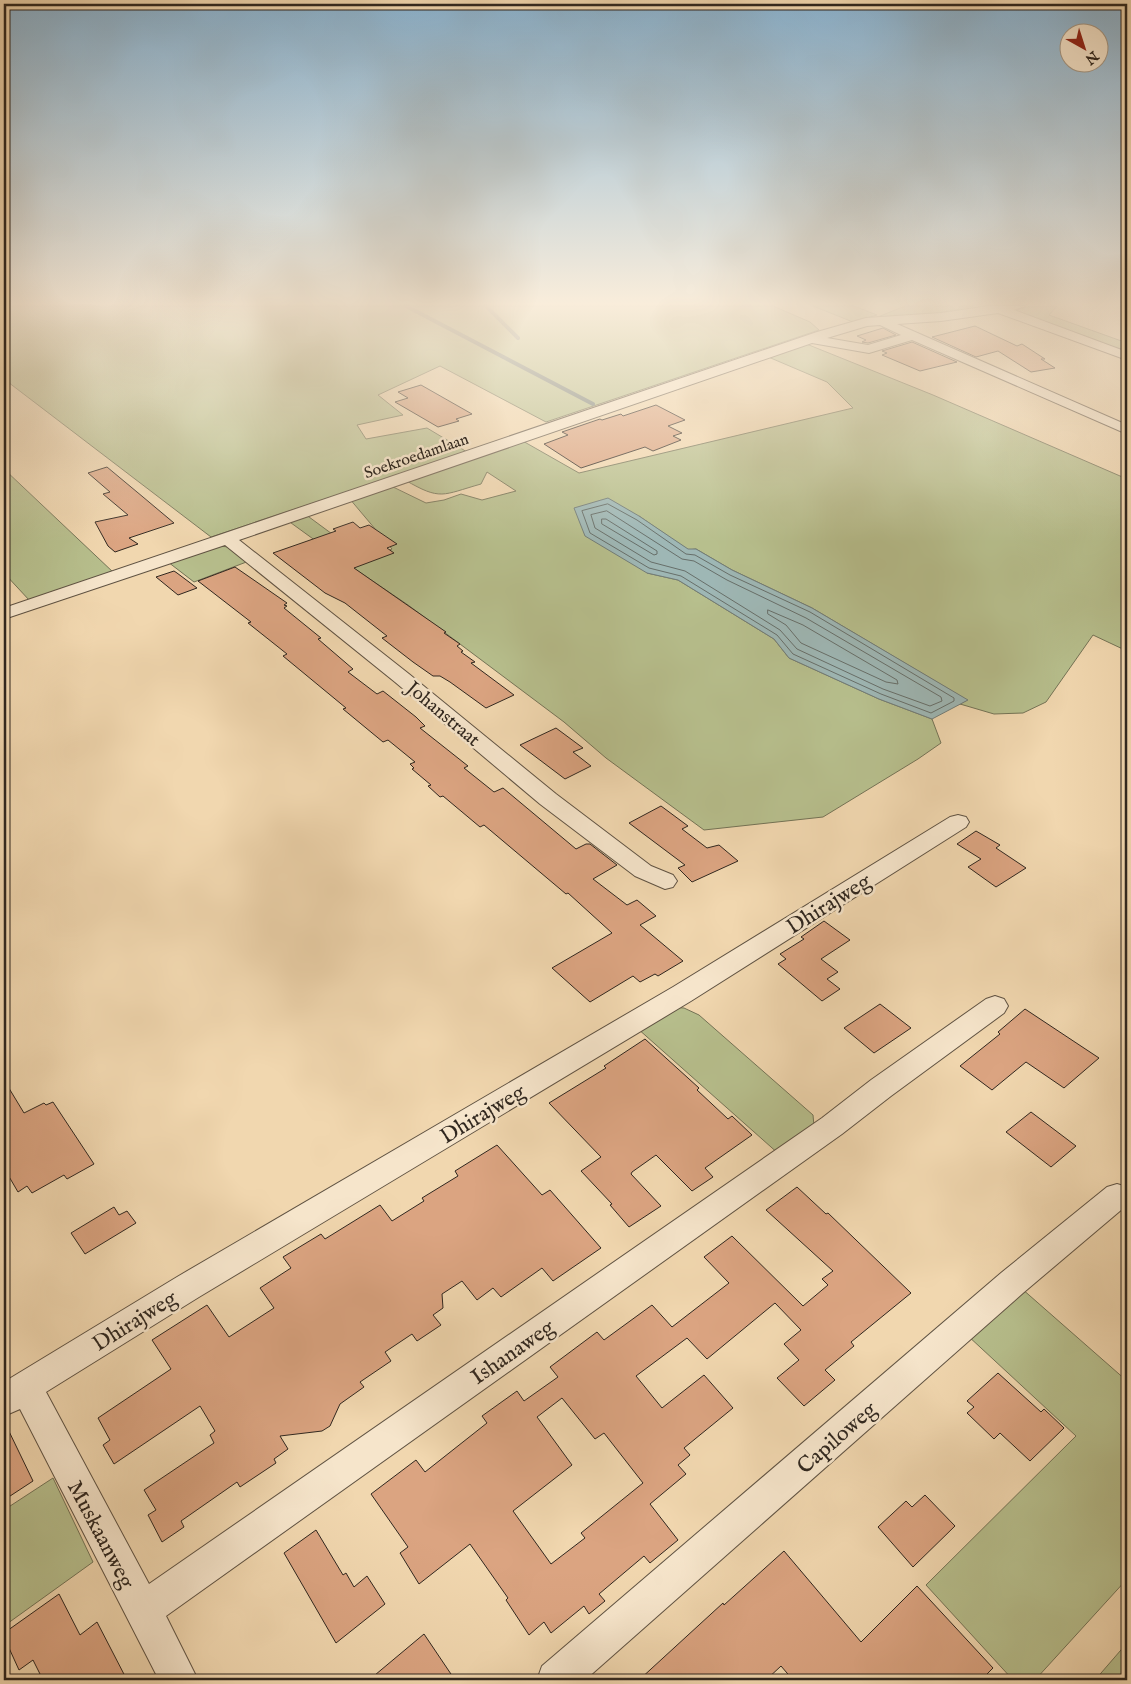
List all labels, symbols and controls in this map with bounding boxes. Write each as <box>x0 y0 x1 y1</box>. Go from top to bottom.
north arrow <box>1058 22 1108 72</box>
text: N <box>1081 46 1103 68</box>
street label: Soekroedamlaan <box>362 430 472 484</box>
street label: Johanstraat <box>399 675 485 753</box>
street label: Dhirajweg <box>782 867 877 942</box>
street label: Dhirajweg <box>435 1078 532 1151</box>
street label: Dhirajweg <box>88 1284 183 1359</box>
street label: Ishanaweg <box>466 1313 561 1392</box>
street label: Capiloweg <box>792 1395 884 1481</box>
street label: Muskaanweg <box>60 1476 141 1595</box>

